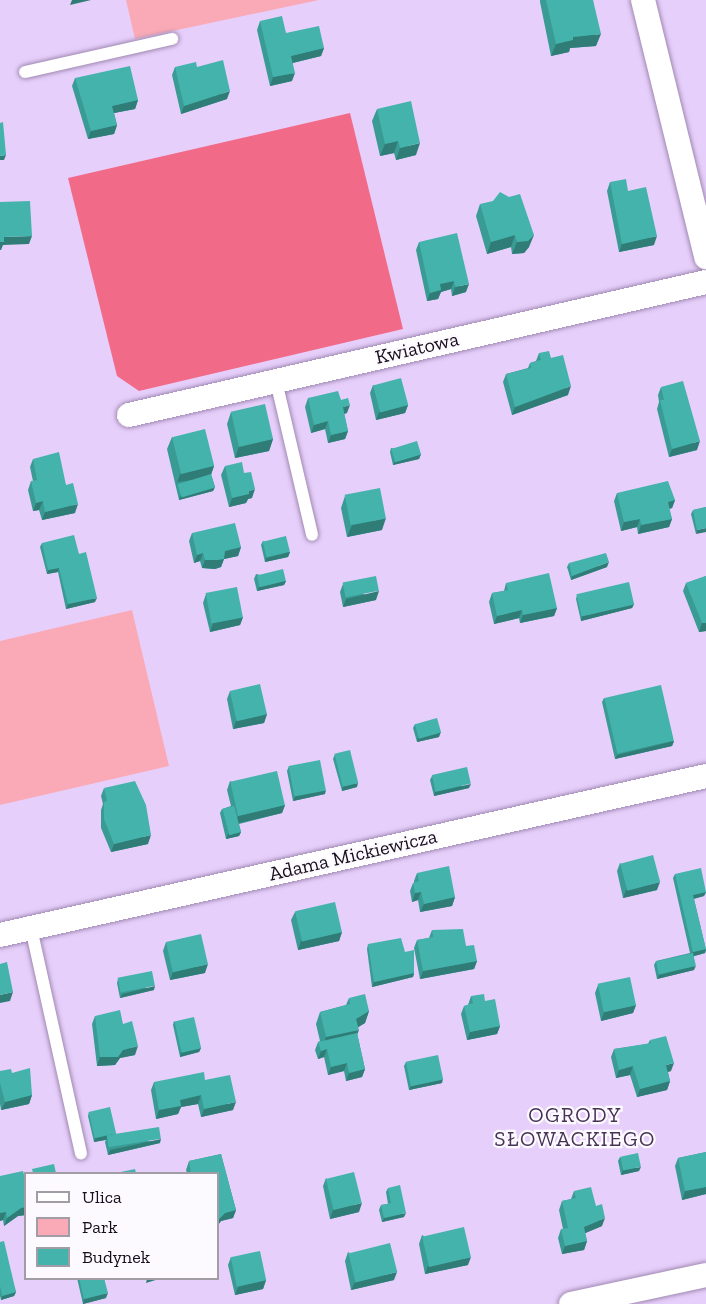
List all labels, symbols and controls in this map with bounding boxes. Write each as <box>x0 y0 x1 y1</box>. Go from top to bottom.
street label: Kwiatowa <box>373 327 461 369</box>
street label: Adama Mickiewicza <box>267 824 439 886</box>
district label: OGRODY SŁOWACKIEGO <box>494 1102 656 1152</box>
legend <box>24 1172 219 1280</box>
text: Ulica <box>82 1186 122 1208</box>
text: Park <box>82 1216 118 1238</box>
text: Budynek <box>82 1246 150 1268</box>

